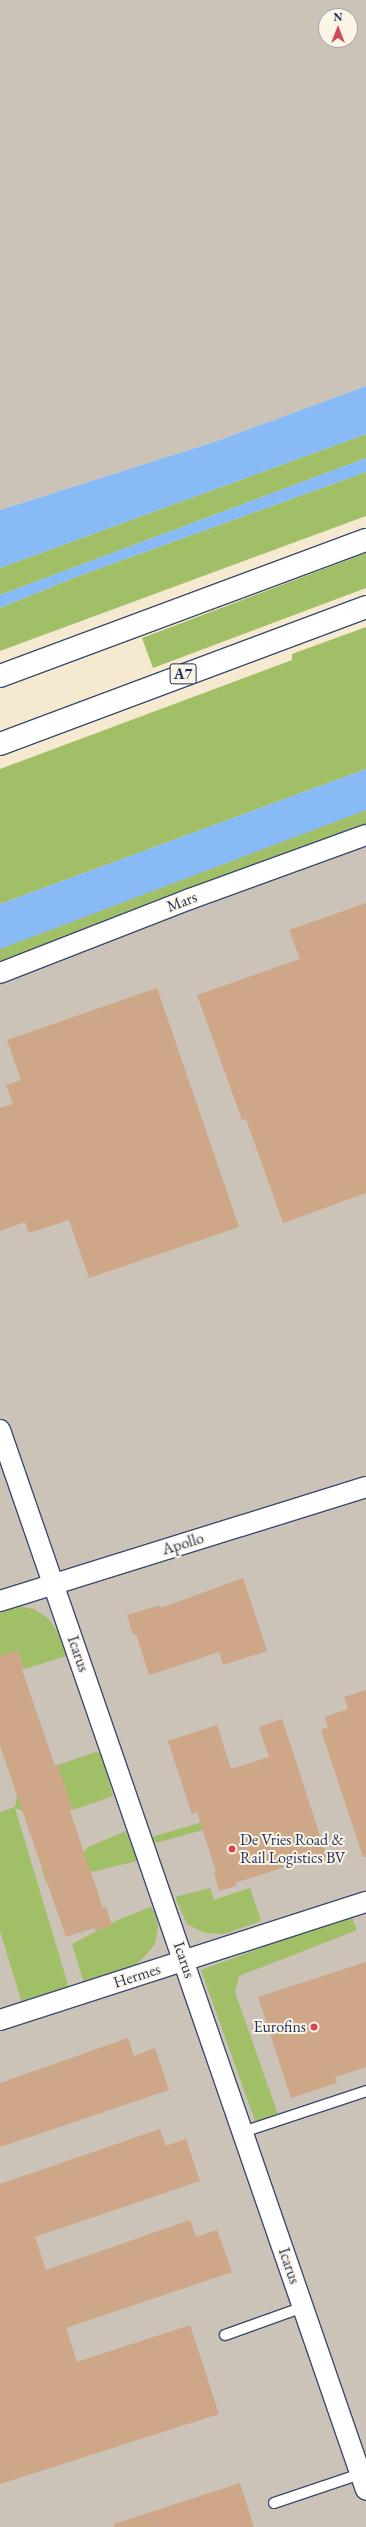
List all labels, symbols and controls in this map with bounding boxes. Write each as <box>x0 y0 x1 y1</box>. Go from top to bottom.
north arrow <box>318 8 358 48</box>
text: N <box>334 10 342 24</box>
road number: A7 <box>169 661 197 687</box>
street label: Mars <box>164 887 200 917</box>
street label: Apollo <box>160 1529 206 1559</box>
street label: Icarus <box>63 1633 93 1675</box>
place label: De Vries Road & Rail Logistics BV <box>240 1830 346 1868</box>
marker: De Vries Road & Rail Logistics BV <box>227 1844 237 1854</box>
street label: Icarus <box>169 1939 199 1981</box>
street label: Hermes <box>111 1959 163 1993</box>
place label: Eurofins <box>253 2017 306 2037</box>
marker: Eurofins <box>309 2022 319 2032</box>
street label: Icarus <box>274 2245 304 2287</box>

